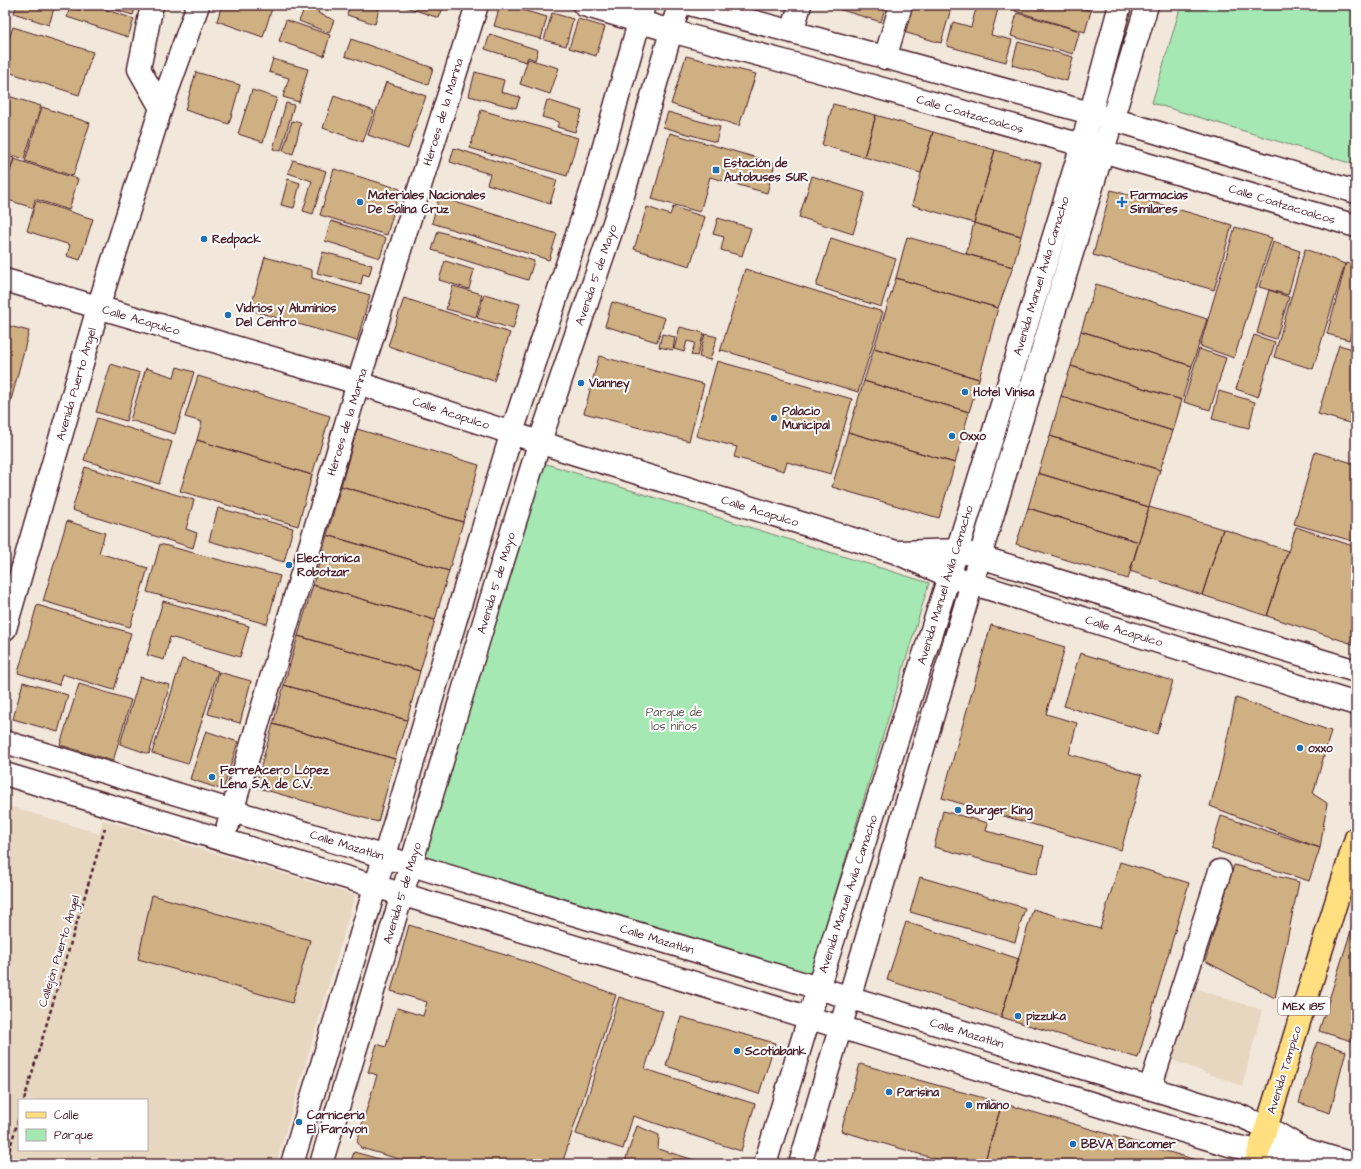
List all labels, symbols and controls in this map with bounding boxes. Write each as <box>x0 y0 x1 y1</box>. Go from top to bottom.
street label: Héroes de la Marina <box>419 56 468 168</box>
street label: Calle Coatzacoalcos <box>914 91 1025 138</box>
place label: Estación de Autobuses SUR <box>724 155 809 186</box>
marker: Estación de Autobuses SUR <box>711 165 721 175</box>
street label: Calle Coatzacoalcos <box>1226 180 1337 229</box>
place label: Materiales Nacionales De Salina Cruz <box>368 187 485 218</box>
place label: Farmacias Similares <box>1129 187 1188 218</box>
street label: Avenida Manuel Ávila Camacho <box>1009 194 1074 358</box>
marker: Materiales Nacionales De Salina Cruz <box>355 197 365 207</box>
marker: Farmacias Similares <box>1117 197 1127 207</box>
street label: Avenida 5 de Mayo <box>571 222 623 328</box>
place label: Redpack <box>212 231 262 249</box>
marker: Redpack <box>199 234 209 244</box>
place label: Vidrios y Aluminios Del Centro <box>235 300 336 331</box>
street label: Calle Acapulco <box>100 301 182 340</box>
marker: Vidrios y Aluminios Del Centro <box>223 310 233 320</box>
street label: Avenida Puerto Ángel <box>52 326 102 443</box>
street label: Héroes de la Marina <box>323 366 372 478</box>
place label: Vianney <box>588 375 630 393</box>
marker: Vianney <box>576 378 586 388</box>
place label: Hotel Vinisa <box>973 384 1035 401</box>
marker: Hotel Vinisa <box>960 387 970 397</box>
street label: Calle Acapulco <box>410 393 492 434</box>
place label: Palacio Municipal <box>782 403 830 435</box>
marker: Palacio Municipal <box>769 413 779 423</box>
place label: Oxxo <box>960 428 986 445</box>
marker: Oxxo <box>947 431 957 441</box>
street label: Calle Acapulco <box>719 492 801 531</box>
street label: Avenida Manuel Ávila Camacho <box>913 503 978 667</box>
street label: Avenida 5 de Mayo <box>473 530 521 636</box>
place label: Electronica Robotzar <box>297 550 361 581</box>
marker: Electronica Robotzar <box>284 560 294 570</box>
street label: Calle Acapulco <box>1083 612 1165 651</box>
park label: Parque de los niños <box>646 704 703 735</box>
place label: oxxo <box>1308 740 1333 757</box>
marker: oxxo <box>1295 743 1305 753</box>
place label: FerreAcero López Lena S.A. de C.V. <box>220 762 330 793</box>
marker: FerreAcero López Lena S.A. de C.V. <box>207 772 217 782</box>
place label: Burger King <box>966 802 1033 821</box>
marker: Burger King <box>953 805 963 815</box>
street label: Avenida Manuel Ávila Camacho <box>815 813 882 975</box>
street label: Calle Mazatlán <box>308 826 386 865</box>
street label: Avenida 5 de Mayo <box>379 840 427 946</box>
street label: Callejón Puerto Ángel <box>34 893 86 1009</box>
street label: Calle Mazatlán <box>618 920 696 959</box>
road number: MEX 185 <box>1278 997 1330 1015</box>
place label: pizzuka <box>1026 1008 1067 1026</box>
marker: pizzuka <box>1013 1011 1023 1021</box>
street label: Calle Mazatlán <box>928 1014 1006 1053</box>
street label: Avenida Tampico <box>1263 1024 1306 1116</box>
place label: Scotiabank <box>744 1043 807 1060</box>
marker: Scotiabank <box>732 1046 742 1056</box>
place label: Parisina <box>897 1084 940 1101</box>
marker: Parisina <box>884 1087 894 1097</box>
place label: milano <box>977 1097 1009 1114</box>
legend <box>18 1099 148 1151</box>
marker: milano <box>964 1100 974 1110</box>
text: Calle <box>54 1107 79 1124</box>
place label: Carniceria El Farayon <box>307 1107 367 1139</box>
marker: Carniceria El Farayon <box>294 1117 304 1127</box>
text: Parque <box>54 1127 94 1144</box>
place label: BBVA Bancomer <box>1081 1136 1176 1153</box>
marker: BBVA Bancomer <box>1068 1139 1078 1149</box>

